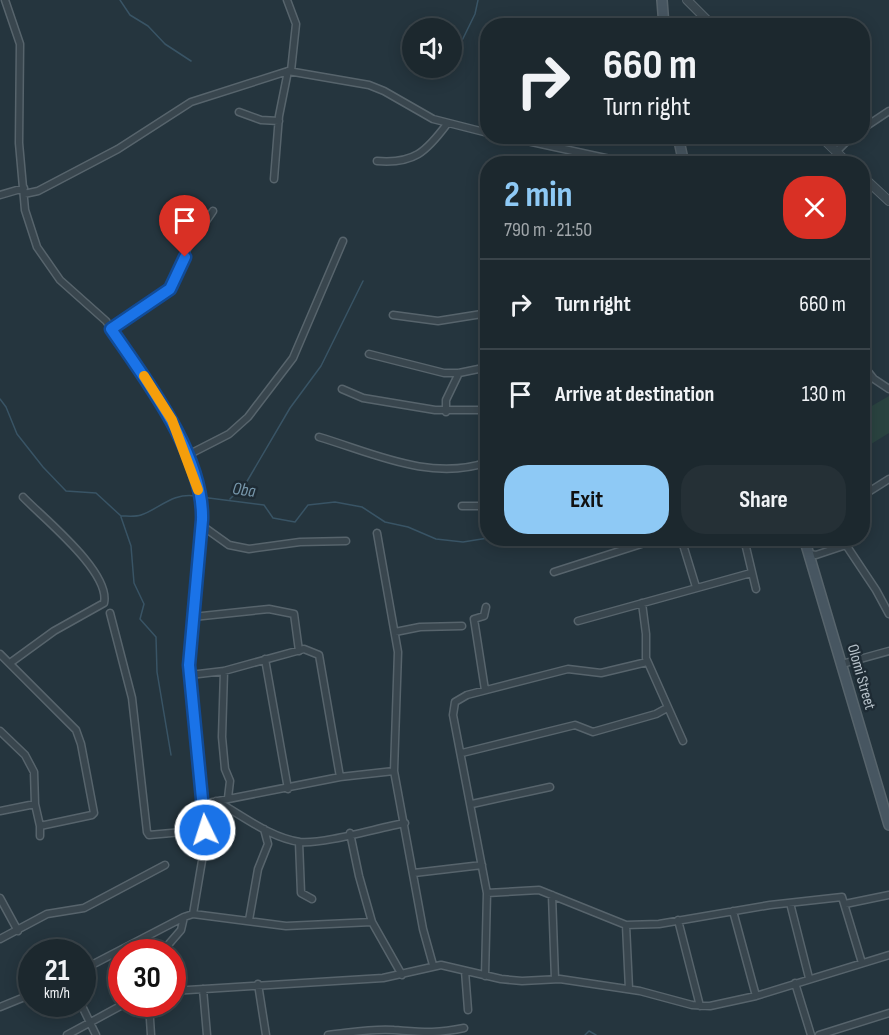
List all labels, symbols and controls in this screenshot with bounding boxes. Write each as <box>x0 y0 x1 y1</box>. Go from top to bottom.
map controls <box>402 18 462 78</box>
button: sound <box>402 18 462 78</box>
text: 660 m <box>603 40 697 91</box>
icon: right <box>504 42 582 120</box>
text: Turn right <box>603 91 690 123</box>
text: 2 min <box>504 174 573 217</box>
button: close <box>783 176 846 239</box>
pin <box>159 195 210 257</box>
icon: arrive <box>168 204 201 237</box>
text: 790 m · 21:50 <box>504 218 592 242</box>
icon: right <box>504 288 537 321</box>
text: Turn right <box>555 291 631 318</box>
text: 660 m <box>799 291 846 318</box>
icon: arrive <box>504 378 537 411</box>
text: Arrive at destination <box>555 381 714 408</box>
text: 130 m <box>802 381 846 408</box>
button: Exit <box>504 465 669 534</box>
button: Share <box>681 465 846 534</box>
water label: Oba <box>231 478 258 502</box>
street label: Olomi Street <box>843 642 879 712</box>
position arrow <box>173 798 237 862</box>
speed limit sign: 30 <box>108 939 186 1017</box>
text: 21 <box>45 953 69 989</box>
text: km/h <box>44 984 70 1003</box>

